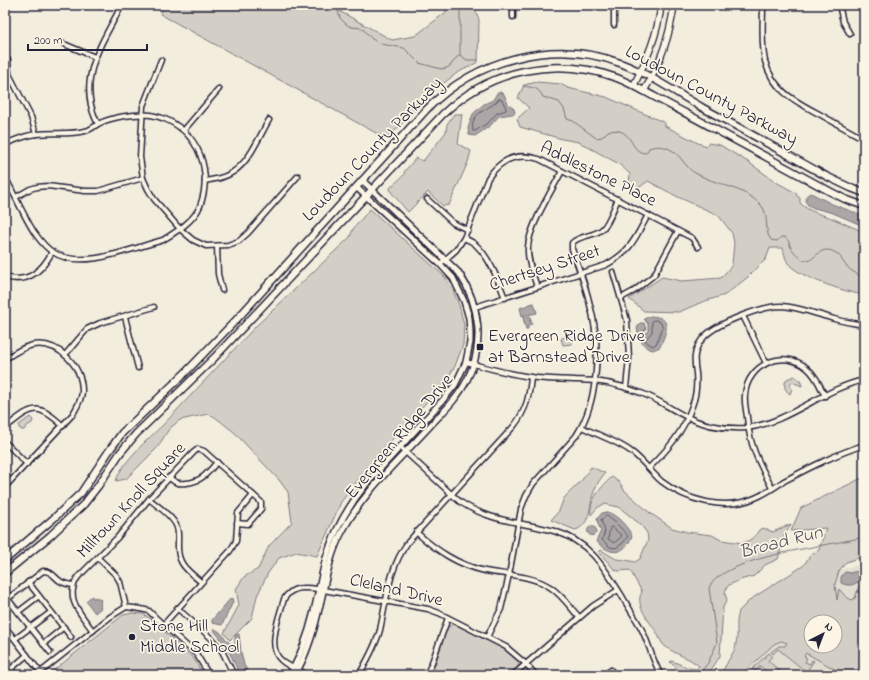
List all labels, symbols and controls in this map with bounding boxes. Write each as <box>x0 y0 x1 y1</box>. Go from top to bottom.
scale bar <box>28 26 147 52</box>
text: 200 m <box>34 32 63 50</box>
street label: Loudoun County Parkway <box>620 39 802 153</box>
street label: Loudoun County Parkway <box>297 72 449 228</box>
street label: Addlestone Place <box>535 136 661 215</box>
street label: Chertsey Street <box>486 239 604 299</box>
place label: Evergreen Ridge Drive at Barnstead Drive <box>488 324 646 371</box>
marker: Evergreen Ridge Drive at Barnstead Drive <box>475 342 485 352</box>
street label: Evergreen Ridge Drive <box>340 368 462 506</box>
street label: Milltown Knoll Square <box>71 436 193 565</box>
water label: Broad Run <box>737 519 826 566</box>
street label: Cleland Drive <box>347 568 446 615</box>
place label: Stone Hill Middle School <box>140 614 239 661</box>
north arrow <box>803 614 843 654</box>
text: N <box>821 619 837 636</box>
marker: Stone Hill Middle School <box>127 632 137 642</box>

